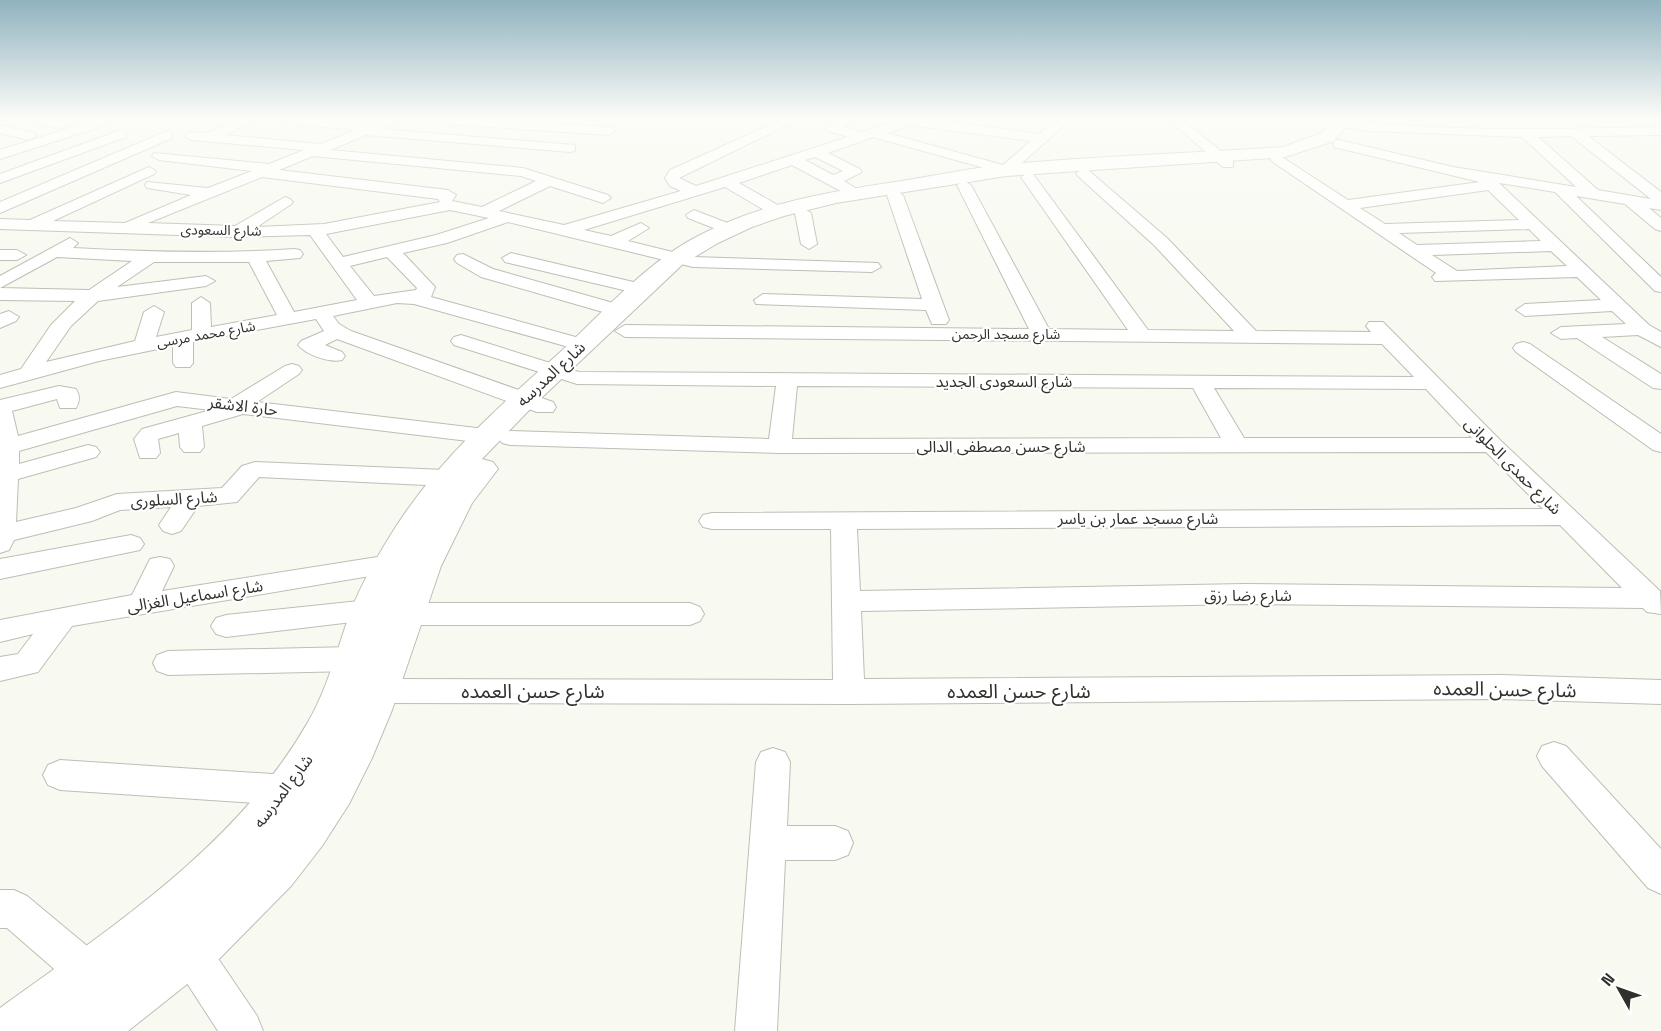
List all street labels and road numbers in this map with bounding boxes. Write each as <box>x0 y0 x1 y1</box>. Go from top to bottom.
street label: شارع السعودى <box>180 220 262 242</box>
street label: شارع محمد مرسى <box>155 316 257 354</box>
street label: شارع مسجد الرحمن <box>952 325 1060 345</box>
street label: شارع المدرسه <box>512 337 591 413</box>
street label: شارع السعودى الجديد <box>936 371 1072 394</box>
street label: حارة الاشقر <box>206 391 279 421</box>
street label: شارع حمدى الحلوانى <box>1458 413 1566 521</box>
street label: شارع حسن مصطفى الدالى <box>916 436 1086 459</box>
street label: شارع السلورى <box>130 486 218 514</box>
street label: شارع مسجد عمار بن ياسر <box>1057 508 1218 531</box>
street label: شارع اسماعيل الغزالى <box>126 575 265 619</box>
street label: شارع رضا رزق <box>1204 585 1292 608</box>
street label: شارع حسن العمده <box>1433 675 1577 705</box>
street label: شارع حسن العمده <box>461 678 605 706</box>
street label: شارع حسن العمده <box>947 678 1091 706</box>
street label: شارع المدرسه <box>249 750 319 833</box>

